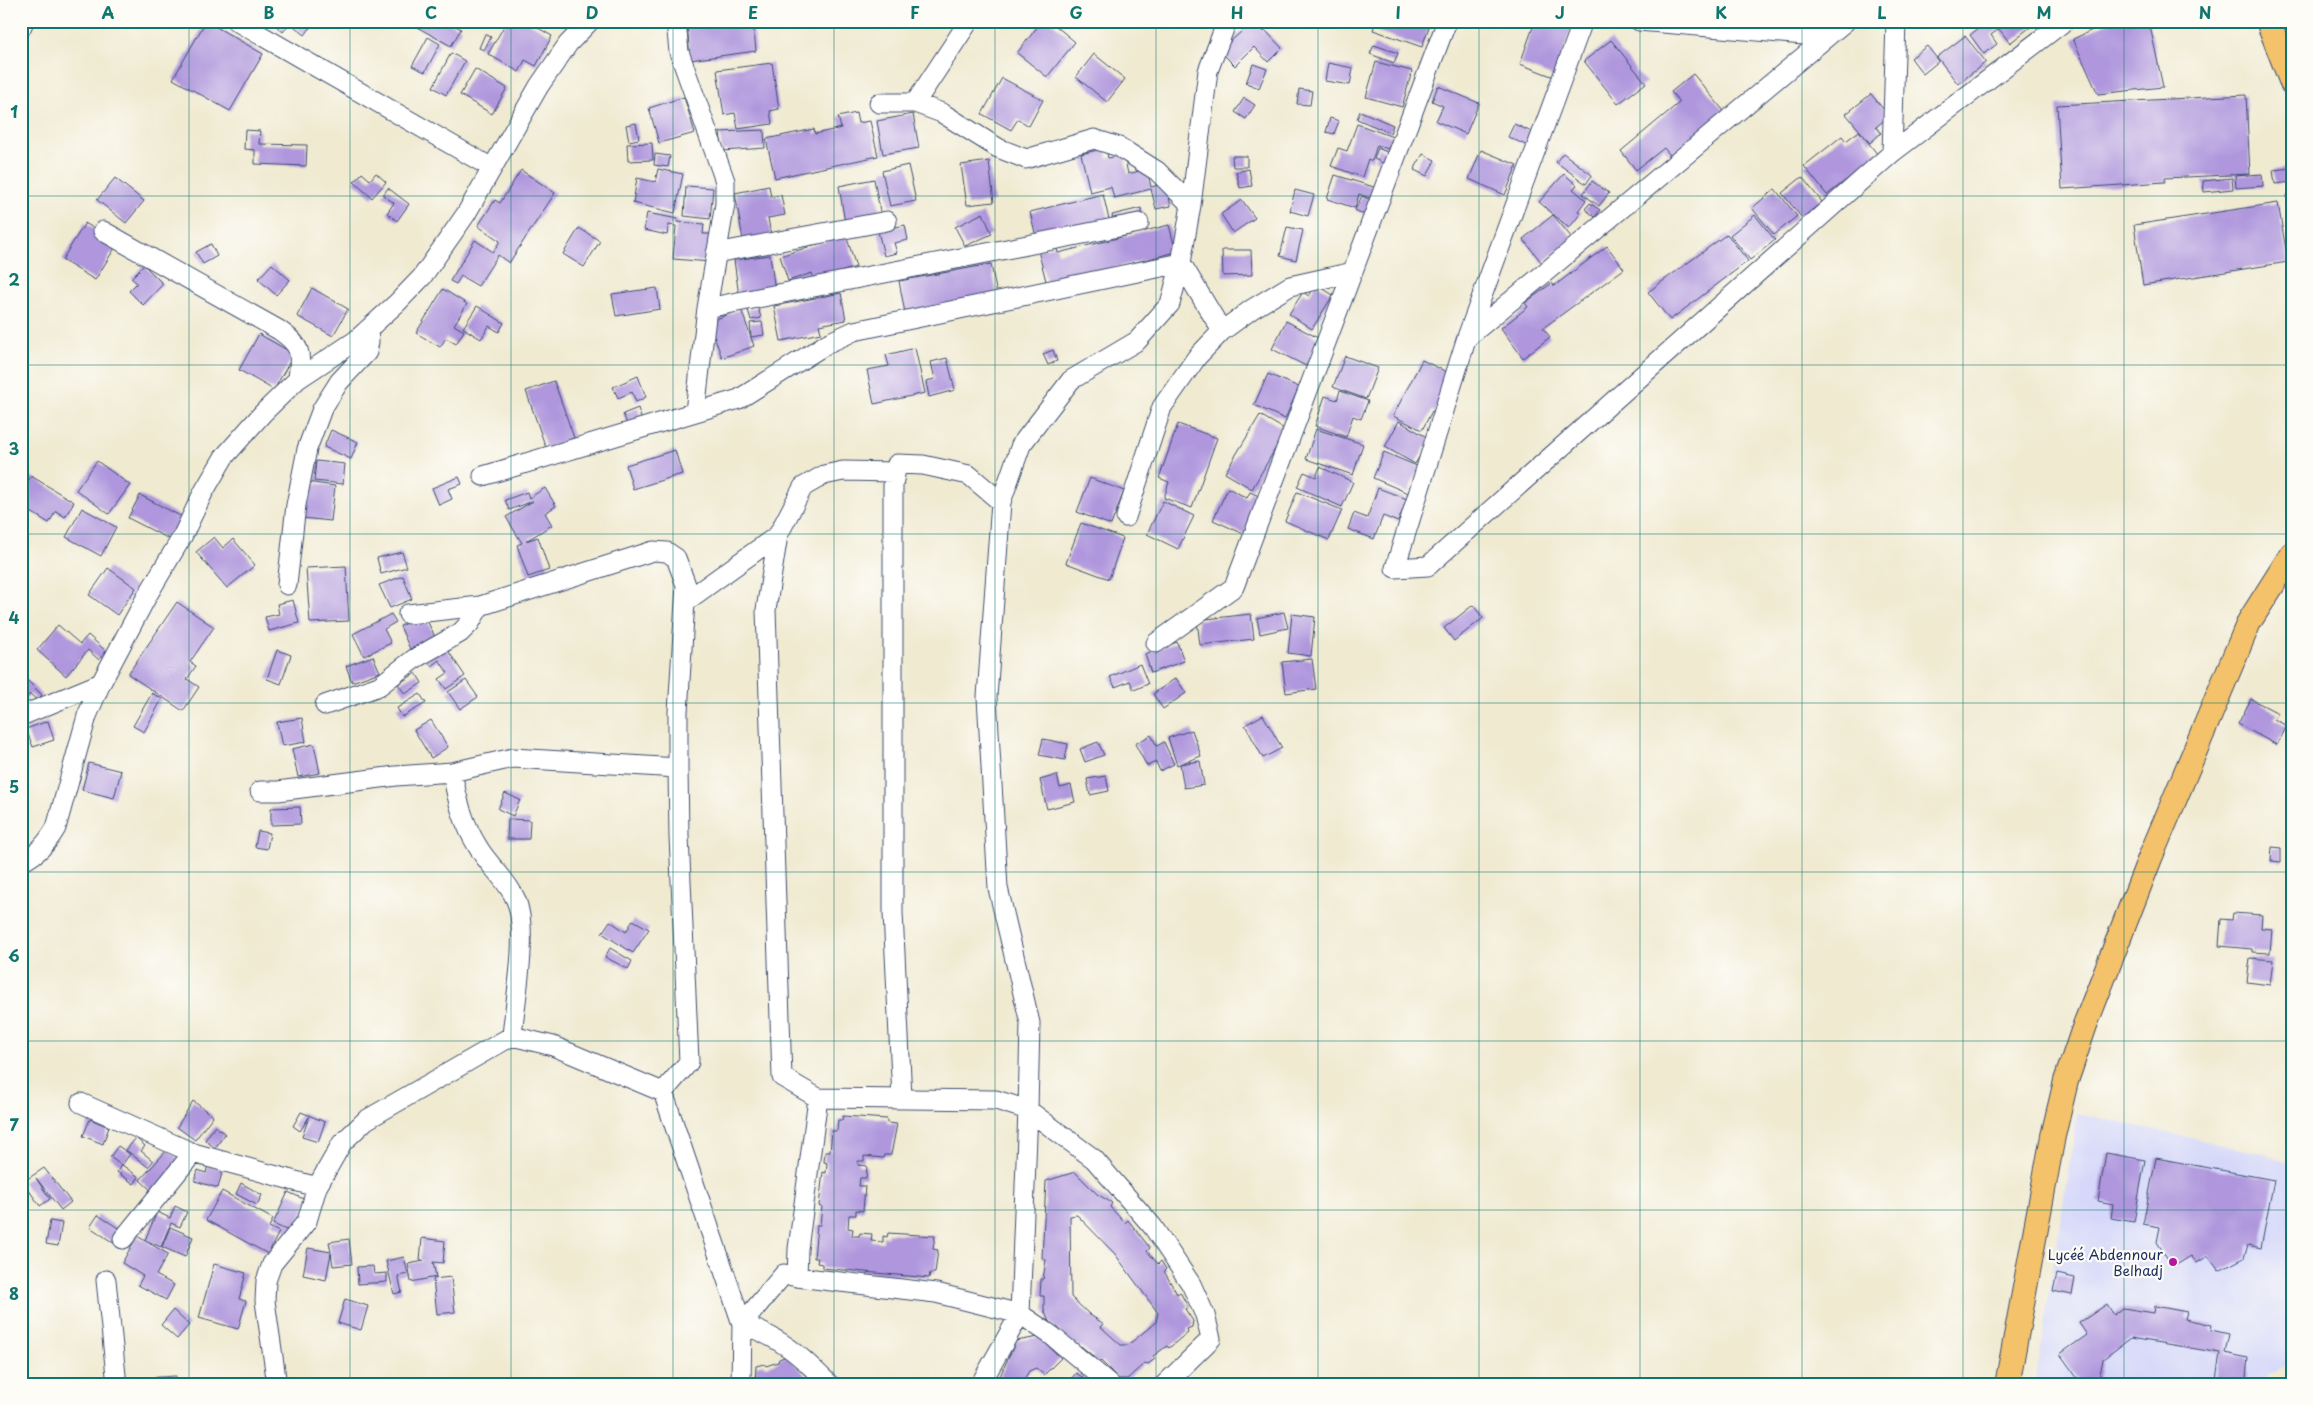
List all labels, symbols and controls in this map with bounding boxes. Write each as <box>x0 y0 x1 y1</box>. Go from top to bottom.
text: A <box>102 0 115 24</box>
text: B <box>264 0 275 24</box>
text: C <box>425 0 437 24</box>
text: D <box>586 0 598 24</box>
text: E <box>748 0 758 24</box>
text: F <box>910 0 920 24</box>
text: G <box>1069 0 1083 24</box>
text: H <box>1231 0 1243 24</box>
text: I <box>1395 0 1401 24</box>
text: J <box>1555 0 1565 24</box>
text: K <box>1715 0 1727 24</box>
text: L <box>1877 0 1887 24</box>
text: M <box>2036 0 2052 24</box>
text: N <box>2199 0 2211 24</box>
text: 1 <box>10 99 18 123</box>
text: 2 <box>8 267 20 291</box>
text: 3 <box>9 436 19 460</box>
text: 4 <box>9 605 20 629</box>
text: 5 <box>9 774 19 798</box>
text: 6 <box>8 943 20 967</box>
text: 7 <box>9 1112 19 1136</box>
place label: Lycéé Abdennour Belhadj <box>2048 1244 2163 1281</box>
marker: Lycéé Abdennour Belhadj <box>2167 1256 2179 1268</box>
text: 8 <box>9 1281 19 1305</box>

